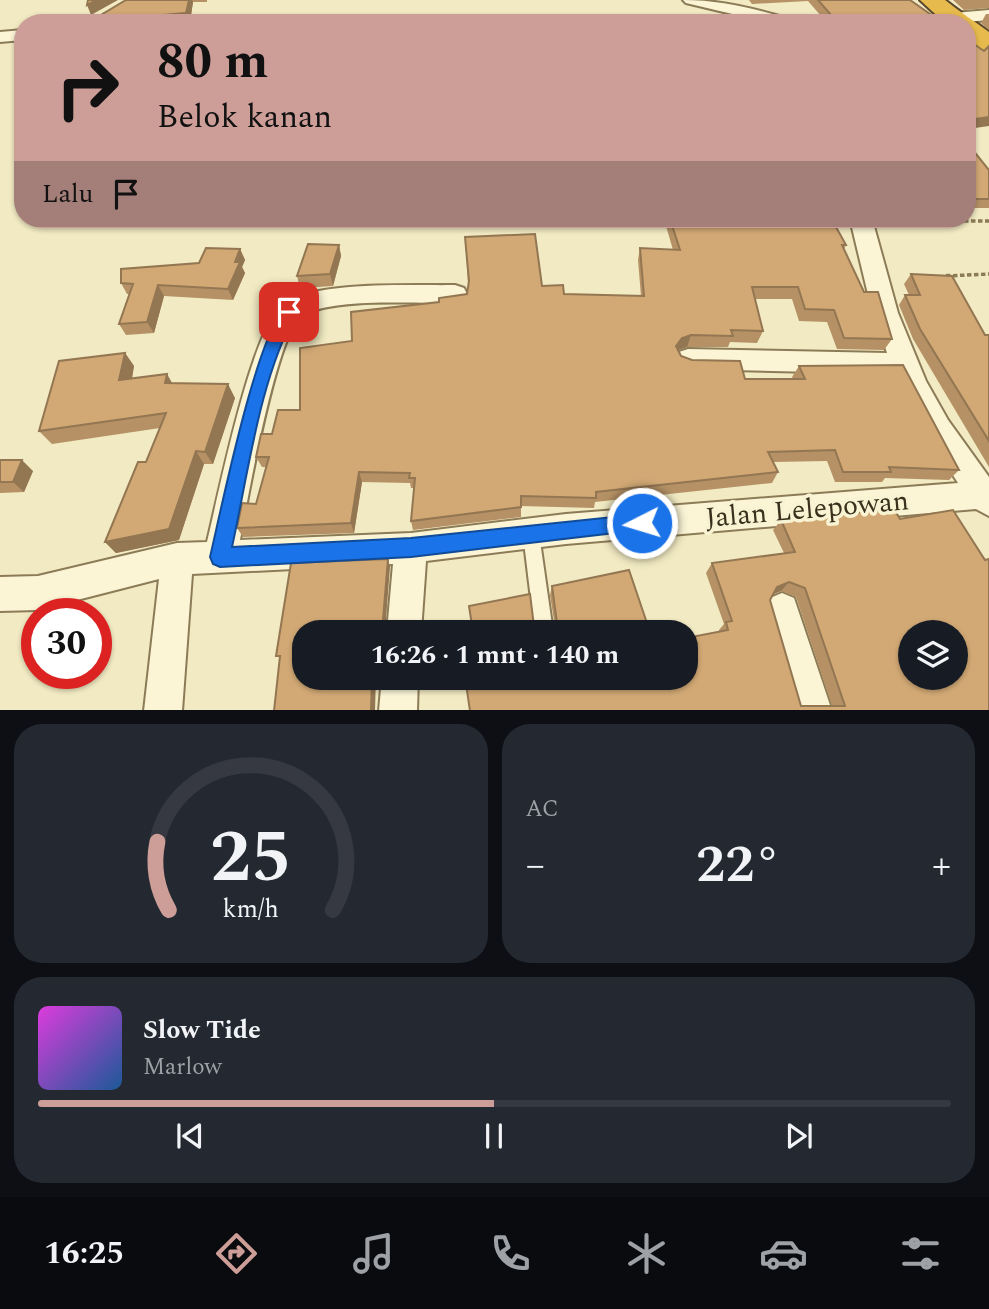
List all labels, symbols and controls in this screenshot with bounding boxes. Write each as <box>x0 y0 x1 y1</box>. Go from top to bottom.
text: 80 m <box>157 25 268 100</box>
icon: right <box>42 42 133 133</box>
text: Belok kanan <box>157 93 332 142</box>
text: Lalu <box>42 174 93 214</box>
icon: arrive <box>107 175 145 213</box>
pin <box>259 282 319 342</box>
icon: arrive <box>270 293 308 331</box>
street label: Jalan Lelepowan <box>704 479 911 540</box>
position arrow <box>605 486 679 560</box>
speed limit sign: 30 <box>21 598 112 689</box>
map controls <box>898 620 968 690</box>
button: layers <box>898 620 968 690</box>
text: 16:26 · 1 mnt · 140 m <box>371 635 619 675</box>
text: AC <box>526 792 559 827</box>
text: 25 <box>210 803 292 914</box>
text: 22° <box>696 826 780 905</box>
text: − <box>526 837 545 895</box>
text: + <box>932 837 951 895</box>
text: km/h <box>223 890 279 928</box>
text: Slow Tide <box>143 1010 261 1050</box>
text: Marlow <box>143 1050 222 1085</box>
icon: previous <box>171 1117 209 1155</box>
icon: pause <box>475 1117 513 1155</box>
icon: next <box>780 1117 818 1155</box>
text: 16:25 <box>44 1229 124 1278</box>
icon: directions <box>212 1229 261 1278</box>
icon: music <box>349 1229 398 1278</box>
icon: phone <box>486 1229 535 1278</box>
icon: climate <box>622 1229 671 1278</box>
icon: car <box>759 1229 808 1278</box>
icon: filters <box>896 1229 945 1278</box>

